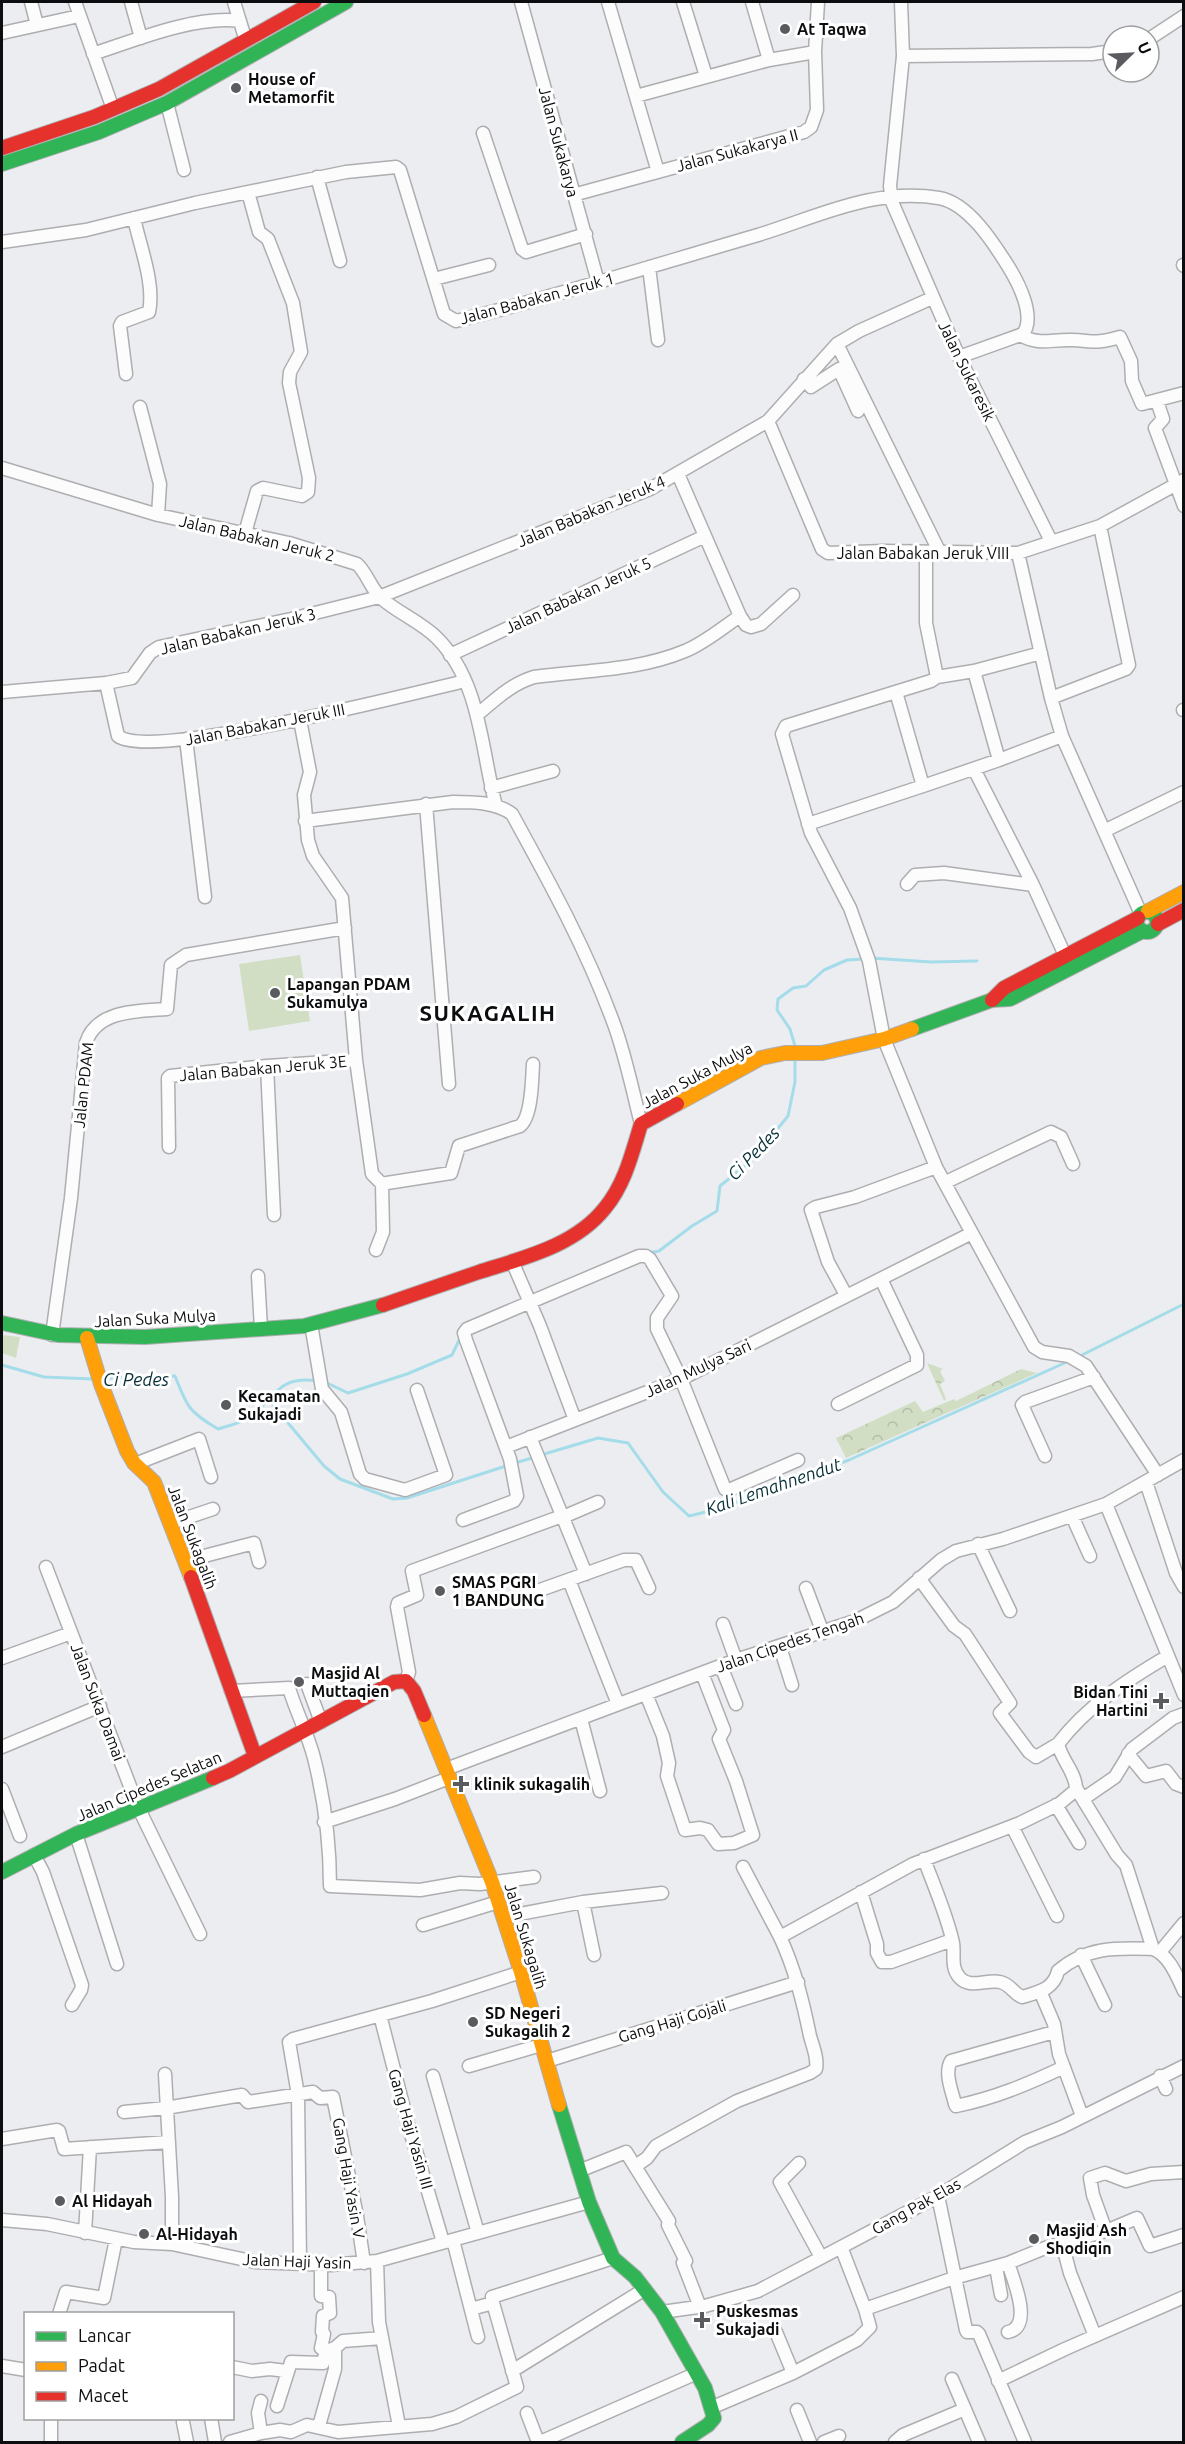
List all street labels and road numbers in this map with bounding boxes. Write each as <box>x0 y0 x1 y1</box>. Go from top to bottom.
street label: Jalan Sukakarya <box>536 85 582 199</box>
street label: Jalan Sukakarya II <box>674 125 800 175</box>
street label: Jalan Babakan Jeruk 1 <box>458 269 616 327</box>
street label: Jalan Sukaresik <box>935 318 999 424</box>
street label: Jalan Babakan Jeruk 4 <box>514 472 668 550</box>
street label: Jalan Babakan Jeruk 2 <box>177 511 337 565</box>
street label: Jalan Babakan Jeruk VIII <box>837 544 1009 562</box>
street label: Jalan Babakan Jeruk 5 <box>502 553 654 637</box>
street label: Jalan Babakan Jeruk 3 <box>158 604 318 658</box>
street label: Jalan Babakan Jeruk III <box>184 700 346 748</box>
street label: Jalan Suka Mulya <box>639 1038 755 1112</box>
street label: Jalan PDAM <box>70 1041 96 1129</box>
street label: Jalan Babakan Jeruk 3E <box>179 1052 348 1084</box>
street label: Jalan Suka Mulya <box>94 1306 216 1330</box>
street label: Jalan Mulya Sari <box>642 1336 754 1400</box>
street label: Jalan Sukagalih <box>165 1483 221 1591</box>
street label: Jalan Cipedes Tengah <box>714 1608 866 1676</box>
street label: Jalan Suka Damai <box>67 1641 129 1763</box>
street label: Jalan Cipedes Selatan <box>74 1747 224 1825</box>
street label: Jalan Sukagalih <box>501 1881 551 1991</box>
street label: Gang Haji Gojali <box>616 1996 728 2046</box>
street label: Gang Haji Yasin III <box>385 2067 437 2191</box>
street label: Gang Haji Yasin V <box>330 2116 368 2240</box>
street label: Gang Pak Elas <box>869 2174 964 2238</box>
street label: Jalan Haji Yasin <box>242 2250 352 2272</box>

